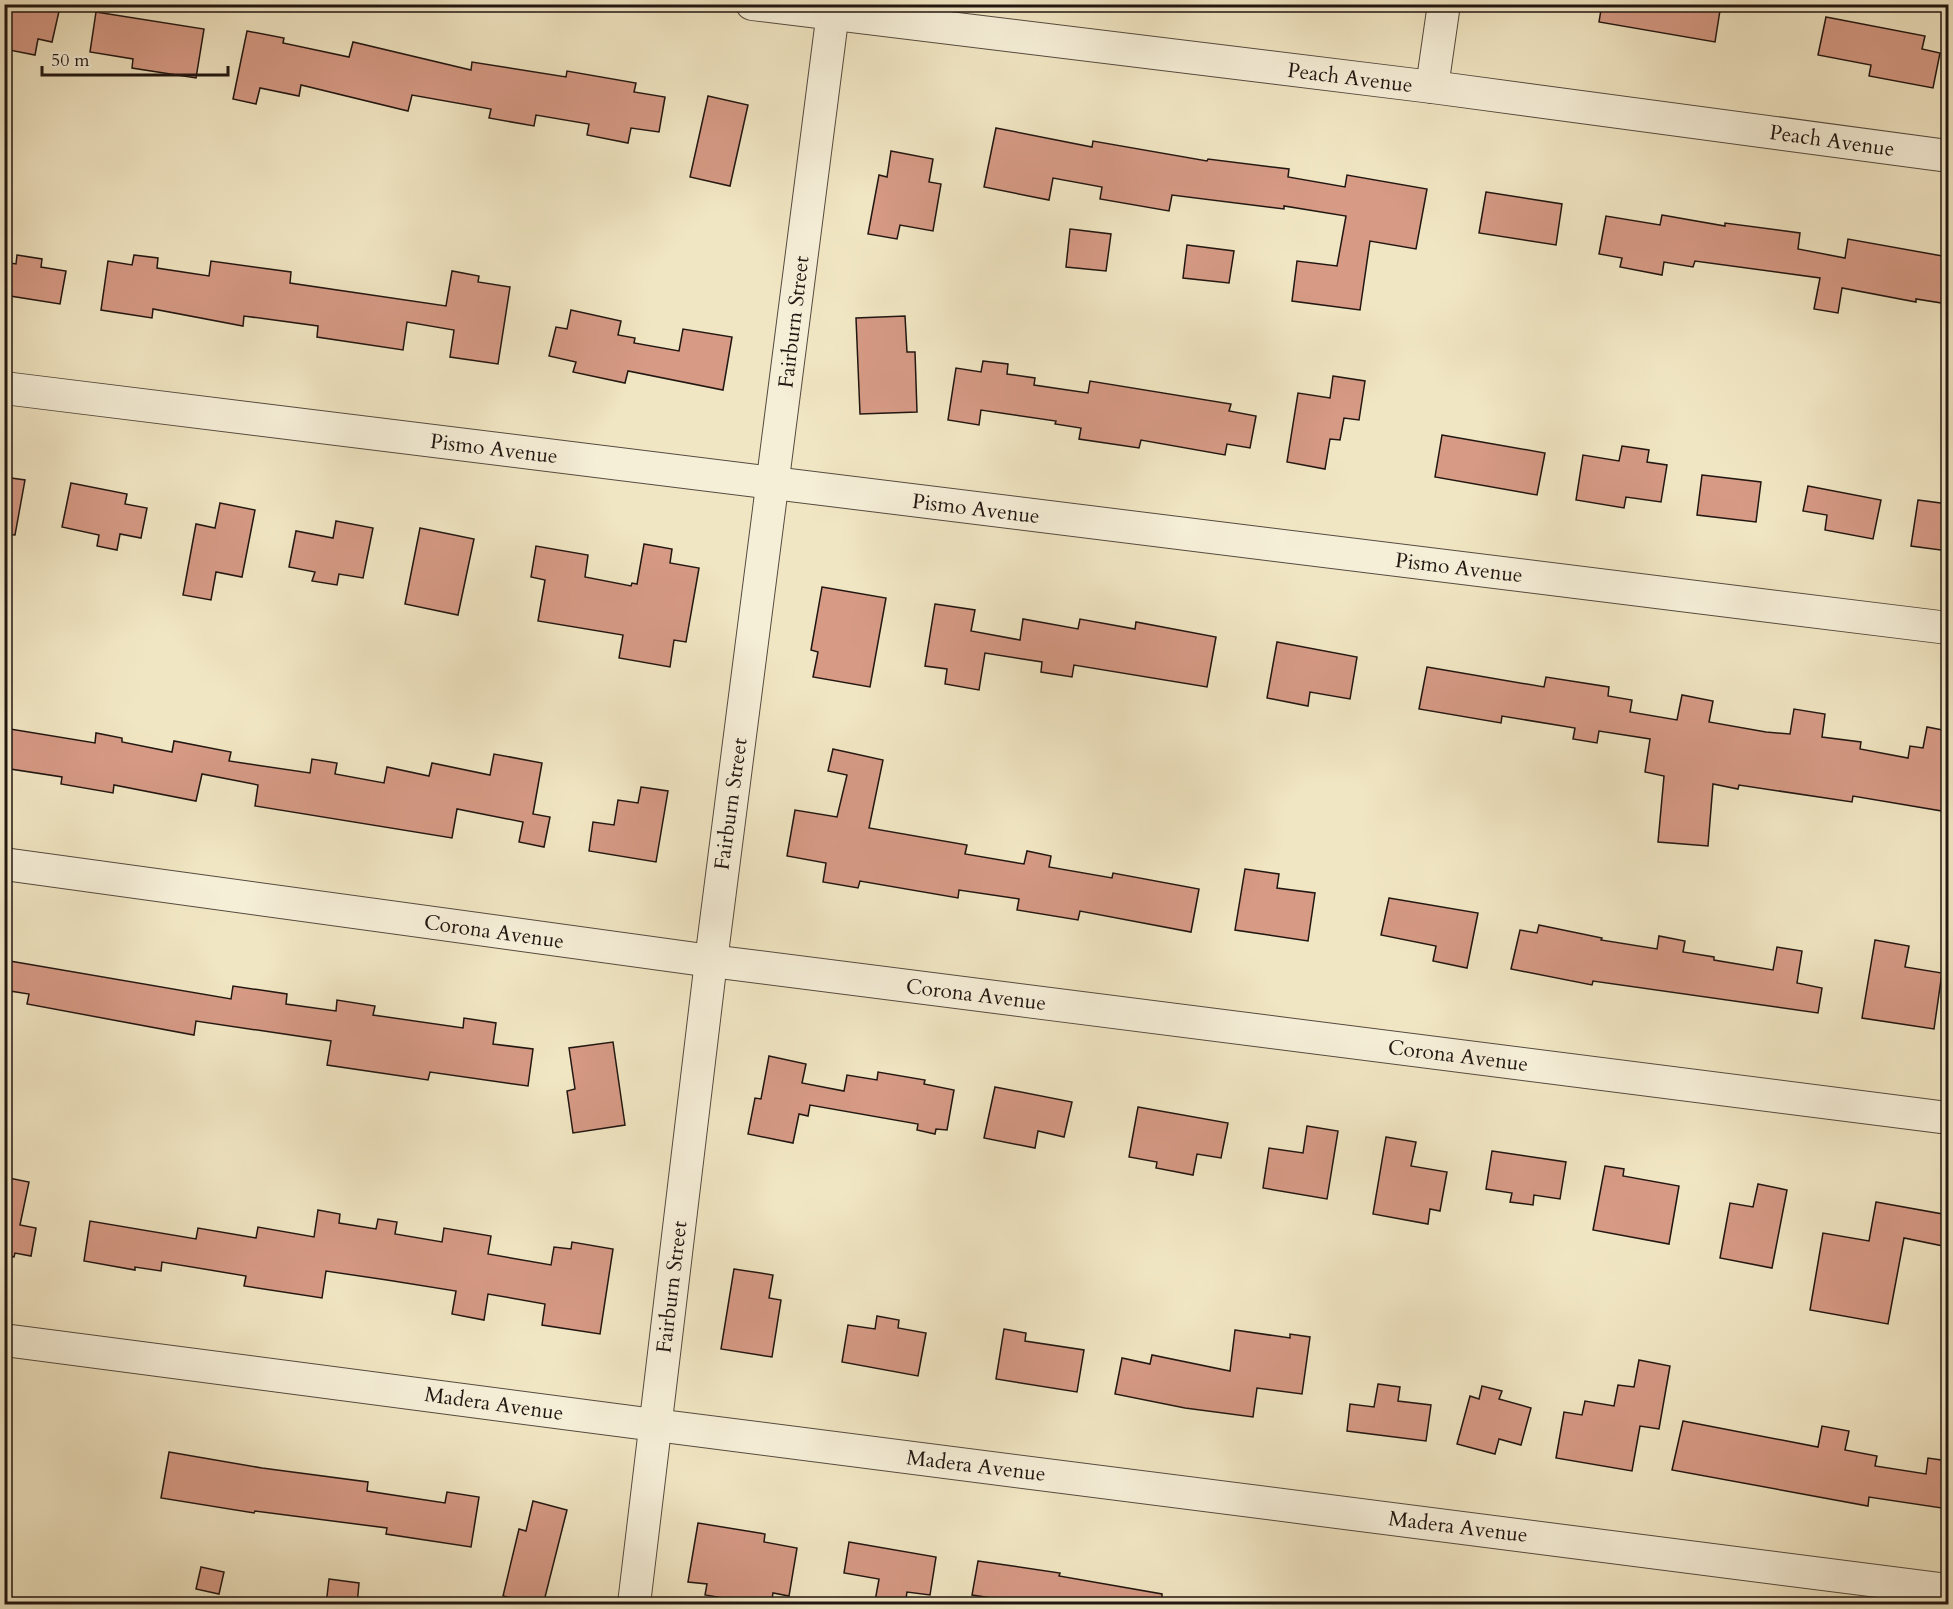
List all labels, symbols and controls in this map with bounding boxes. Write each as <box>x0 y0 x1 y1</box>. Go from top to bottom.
scale bar <box>42 39 228 77</box>
text: 50 m <box>51 48 90 73</box>
street label: Peach Avenue <box>1286 56 1414 100</box>
street label: Peach Avenue <box>1768 118 1896 164</box>
street label: Fairburn Street <box>771 254 817 390</box>
street label: Pismo Avenue <box>429 427 559 471</box>
street label: Pismo Avenue <box>911 487 1041 531</box>
street label: Pismo Avenue <box>1394 546 1524 590</box>
street label: Fairburn Street <box>707 736 755 872</box>
street label: Corona Avenue <box>422 908 566 956</box>
street label: Corona Avenue <box>904 972 1048 1018</box>
street label: Corona Avenue <box>1386 1033 1530 1079</box>
street label: Fairburn Street <box>649 1219 695 1355</box>
street label: Madera Avenue <box>423 1380 565 1428</box>
street label: Madera Avenue <box>905 1443 1047 1489</box>
street label: Madera Avenue <box>1387 1504 1529 1550</box>

